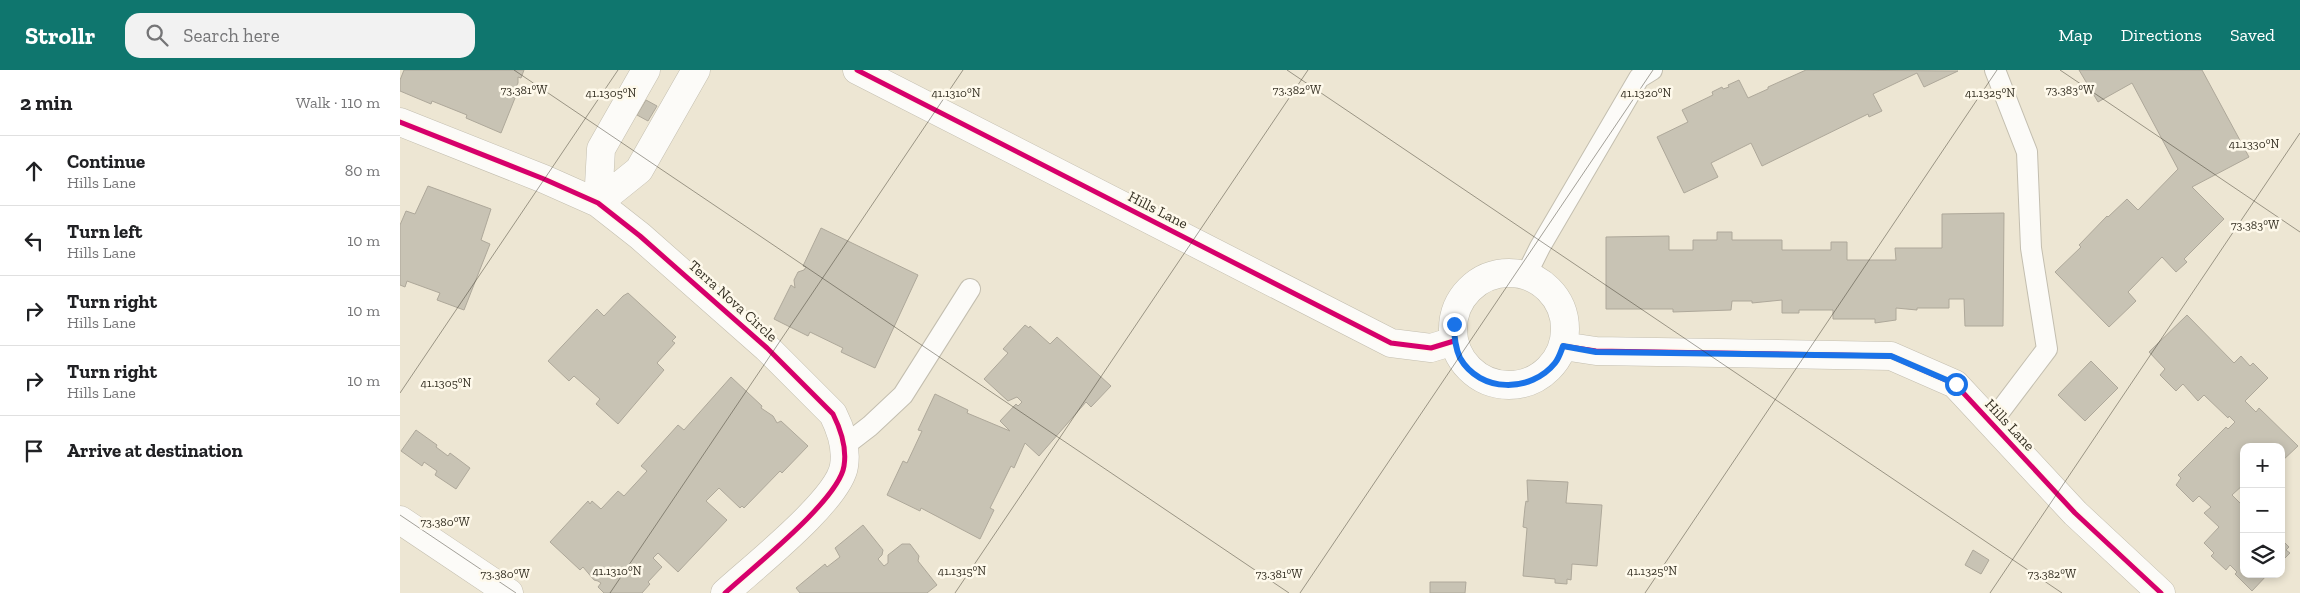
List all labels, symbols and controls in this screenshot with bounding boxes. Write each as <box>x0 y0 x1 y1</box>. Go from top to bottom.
search box <box>125 13 475 58</box>
text: Strollr <box>25 21 95 50</box>
icon: search <box>143 21 171 49</box>
text: Search here <box>183 24 280 47</box>
text: Map <box>2058 24 2093 46</box>
text: Directions <box>2121 24 2202 46</box>
text: Saved <box>2230 24 2275 46</box>
text: 73.381°W <box>501 83 548 97</box>
text: 73.382°W <box>1273 83 1322 97</box>
text: 73.383°W <box>2046 83 2095 97</box>
text: 41.1305°N <box>586 86 637 100</box>
text: 41.1310°N <box>931 86 981 100</box>
text: 41.1320°N <box>1621 86 1672 100</box>
text: 41.1325°N <box>1965 86 2015 100</box>
text: 2 min <box>20 90 72 115</box>
text: Walk · 110 m <box>296 93 380 112</box>
text: 41.1330°N <box>2229 137 2279 151</box>
text: Continue <box>67 150 145 173</box>
icon: ahead <box>20 157 48 185</box>
text: 80 m <box>345 161 380 180</box>
text: Hills Lane <box>67 173 136 192</box>
street label: Hills Lane <box>1125 187 1191 233</box>
text: 73.383°W <box>2231 218 2280 232</box>
text: Turn left <box>67 220 142 243</box>
icon: left <box>20 227 48 255</box>
text: 10 m <box>347 231 380 250</box>
text: Hills Lane <box>67 243 136 262</box>
street label: Terra Nova Circle <box>685 256 781 346</box>
text: Turn right <box>67 290 157 313</box>
icon: right <box>20 297 48 325</box>
text: 10 m <box>347 301 380 320</box>
text: Hills Lane <box>67 313 136 332</box>
route end <box>1443 313 1466 336</box>
text: Turn right <box>67 360 157 383</box>
icon: right <box>20 367 48 395</box>
text: 10 m <box>347 371 380 390</box>
route start <box>1945 373 1968 396</box>
text: 41.1305°N <box>421 376 472 390</box>
text: Hills Lane <box>67 383 136 402</box>
street label: Hills Lane <box>1981 395 2039 455</box>
icon: arrive <box>20 437 48 465</box>
text: Arrive at destination <box>67 439 243 462</box>
map controls <box>2240 443 2285 578</box>
button: + <box>2240 443 2285 488</box>
button: − <box>2240 488 2285 533</box>
text: 73.380°W <box>420 515 470 529</box>
button: layers <box>2240 533 2285 578</box>
text: 41.1310°N <box>592 564 642 578</box>
text: 41.1315°N <box>938 564 986 578</box>
text: 41.1325°N <box>1627 564 1677 578</box>
text: 73.380°W <box>480 567 530 581</box>
text: 73.381°W <box>1256 567 1303 581</box>
text: 73.382°W <box>2028 567 2077 581</box>

